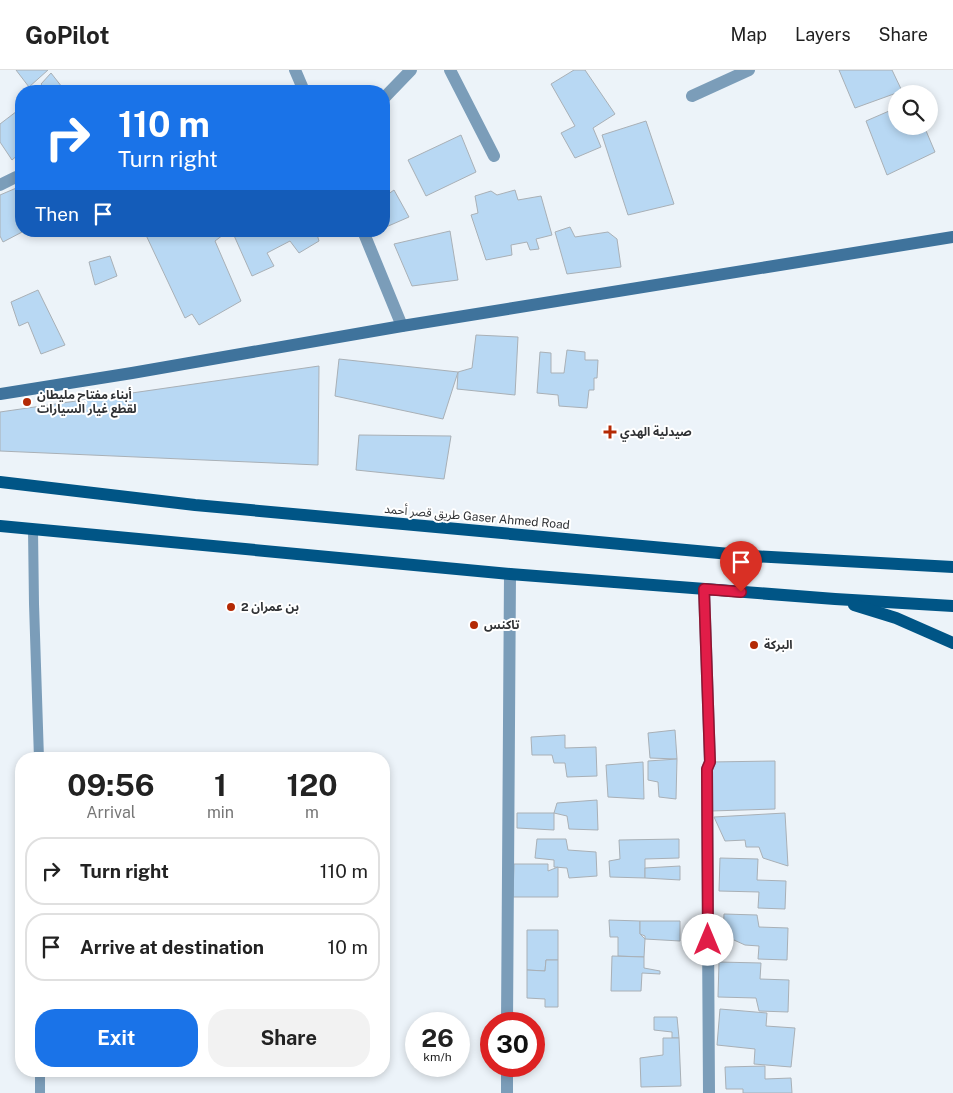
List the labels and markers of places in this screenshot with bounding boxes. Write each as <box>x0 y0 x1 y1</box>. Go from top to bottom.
place label: أبناء مفتاح مليطان لقطع غيار السيارات <box>37 387 137 418</box>
marker: أبناء مفتاح مليطان لقطع غيار السيارات <box>21 396 33 408</box>
place label: صيدلية الهدي <box>620 425 692 442</box>
marker: صيدلية الهدي <box>604 426 616 438</box>
pin <box>720 541 762 592</box>
place label: بن عمران 2 <box>241 600 299 614</box>
marker: بن عمران 2 <box>225 601 237 613</box>
place label: تاكنس <box>484 618 520 632</box>
marker: تاكنس <box>468 619 480 631</box>
place label: البركة <box>764 638 793 652</box>
marker: البركة <box>748 639 760 651</box>

